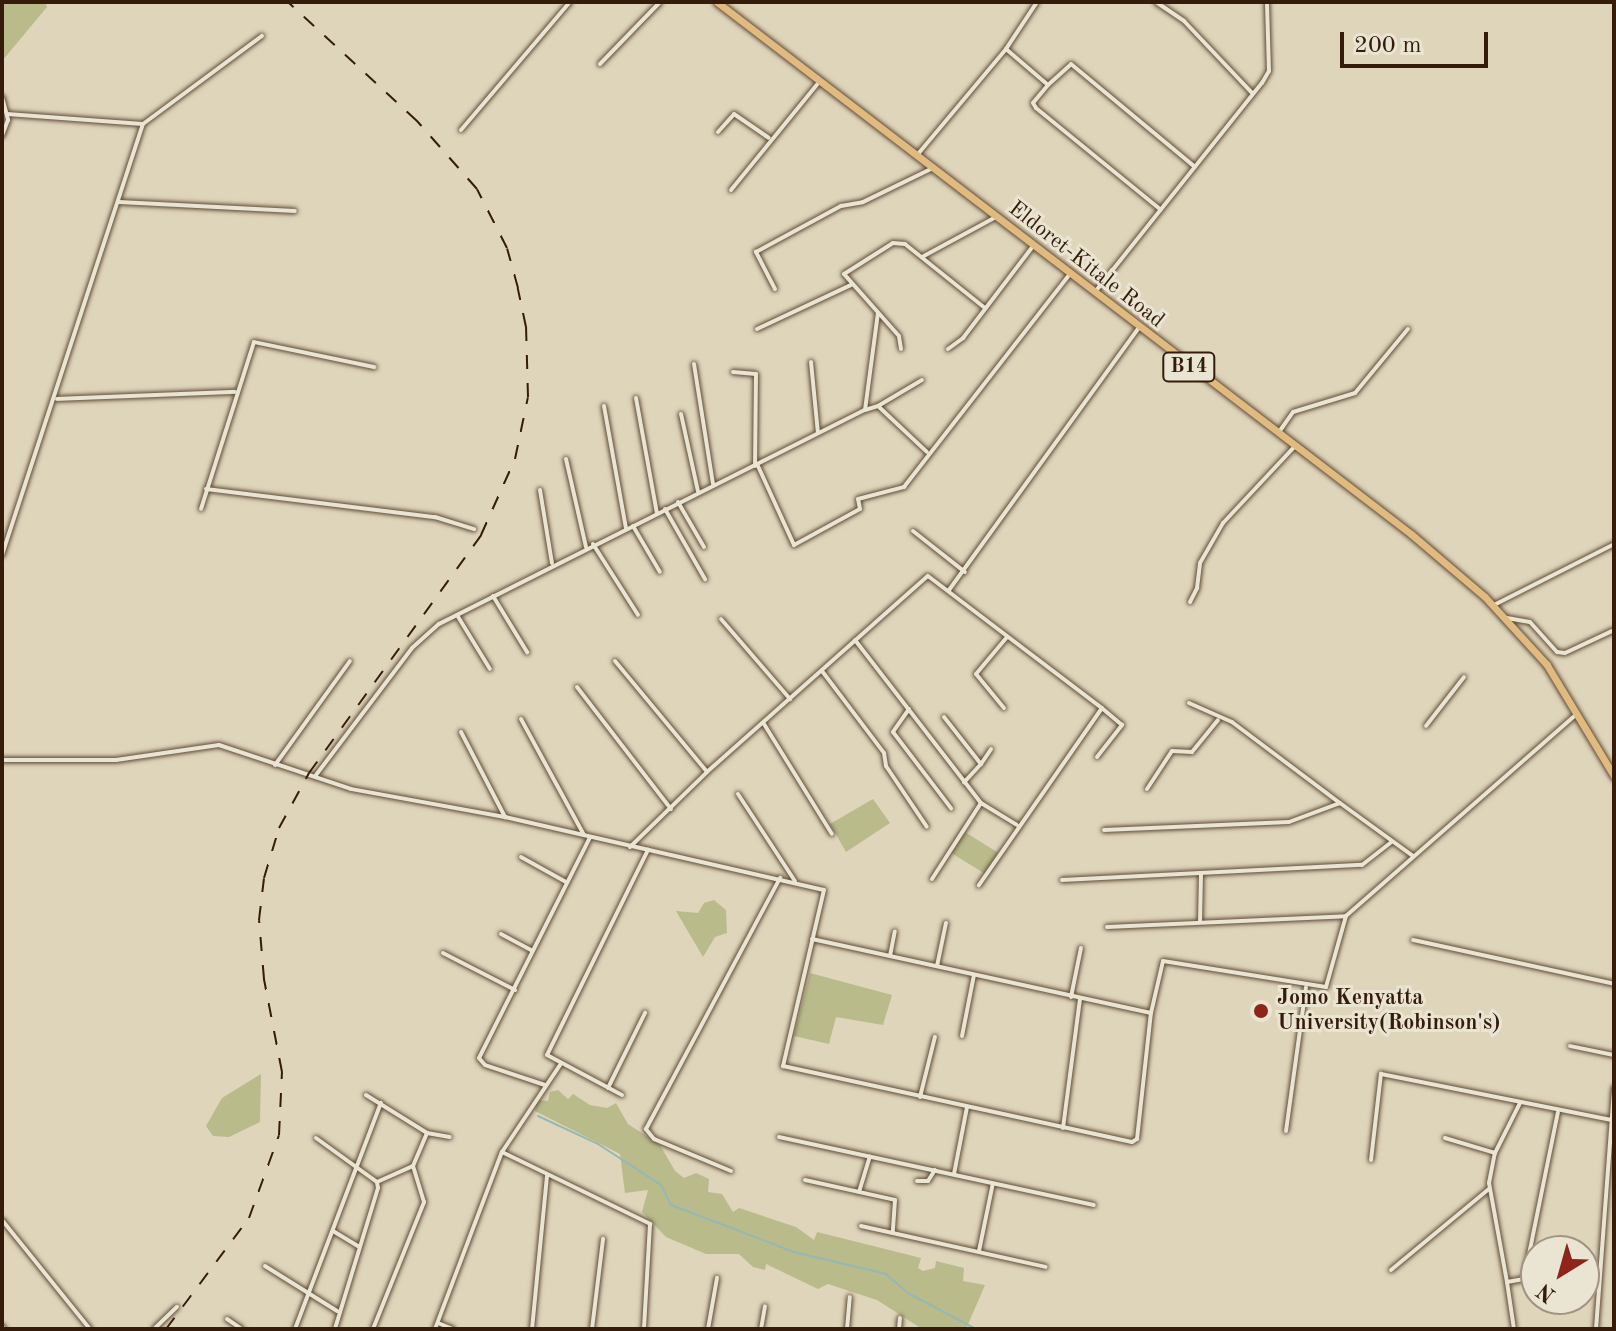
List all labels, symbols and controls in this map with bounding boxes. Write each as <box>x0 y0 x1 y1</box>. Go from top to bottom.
scale bar <box>1344 16 1492 66</box>
text: 200 m <box>1354 34 1422 58</box>
street label: Eldoret-Kitale Road <box>1003 196 1169 334</box>
road number: B14 <box>1161 351 1217 383</box>
place label: Jomo Kenyatta University(Robinson's) <box>1277 985 1500 1036</box>
marker: Jomo Kenyatta University(Robinson's) <box>1252 1002 1270 1020</box>
north arrow <box>1520 1235 1600 1315</box>
text: N <box>1533 1279 1560 1306</box>

